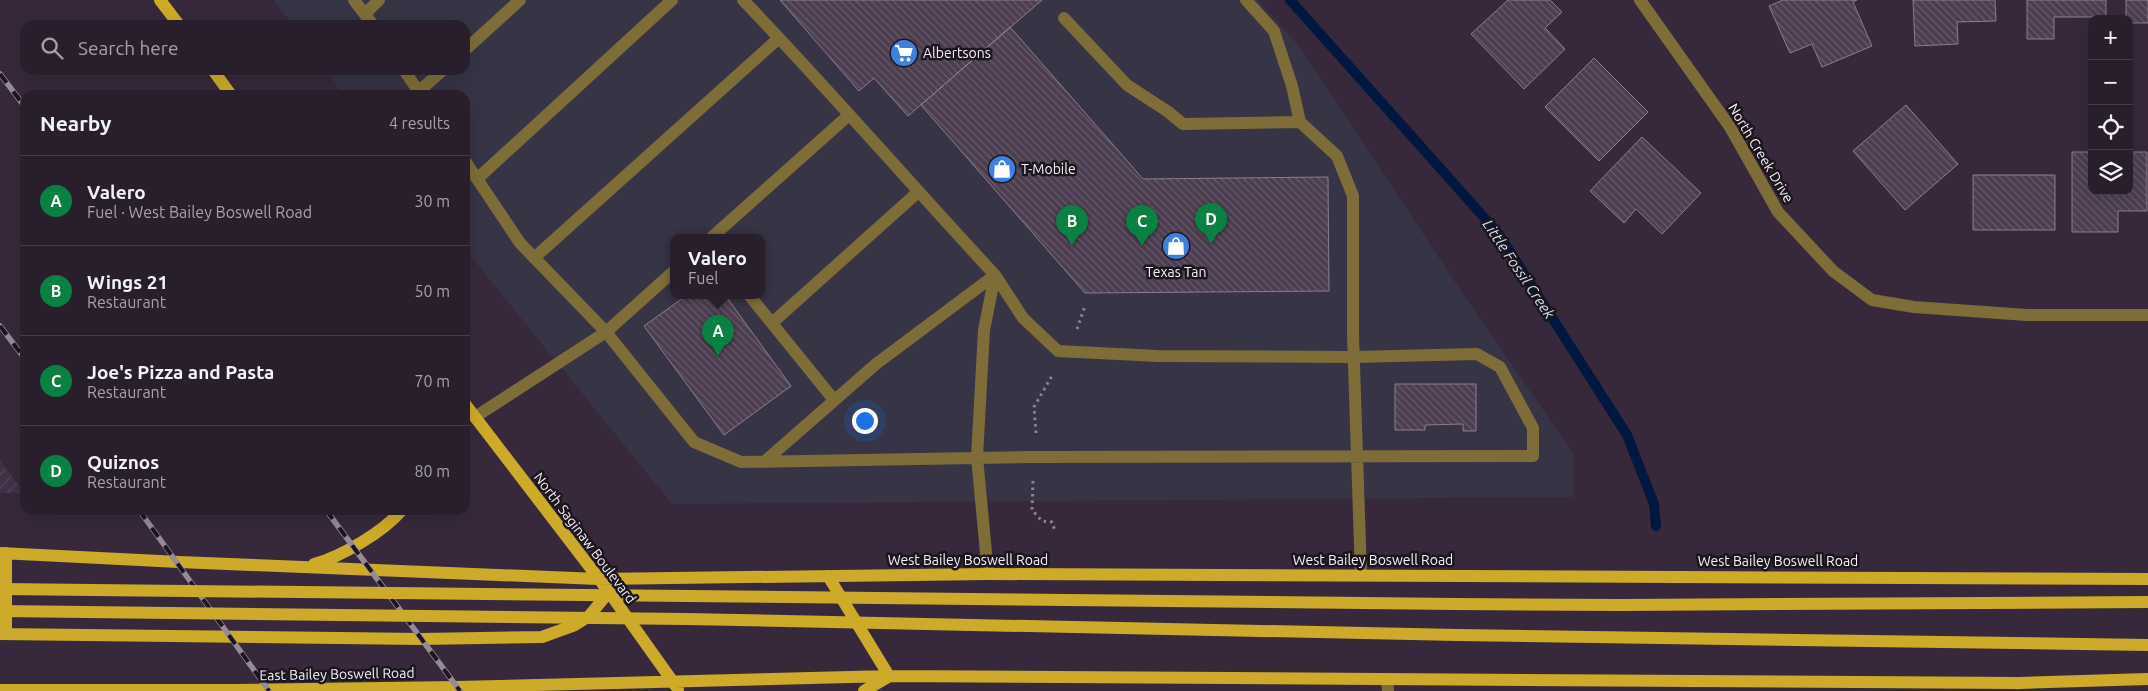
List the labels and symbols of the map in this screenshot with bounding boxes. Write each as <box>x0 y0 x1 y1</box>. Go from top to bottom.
supermarket icon: Albertsons <box>889 38 919 68</box>
place label: Albertsons <box>923 45 991 61</box>
street label: North Creek Drive <box>1725 100 1797 206</box>
shop icon: T-Mobile <box>987 154 1017 184</box>
place label: T-Mobile <box>1021 161 1076 177</box>
pin: D <box>1195 203 1227 244</box>
pin: B <box>1056 205 1088 246</box>
pin: C <box>1126 205 1158 246</box>
water label: Little Fossil Creek <box>1480 216 1559 322</box>
shop icon: Texas Tan <box>1161 231 1191 261</box>
place label: Texas Tan <box>1146 264 1206 280</box>
pin: A <box>702 315 734 356</box>
your location <box>852 408 878 434</box>
street label: North Saginaw Boulevard <box>531 470 639 606</box>
street label: West Bailey Boswell Road <box>888 552 1048 568</box>
street label: West Bailey Boswell Road <box>1293 552 1453 568</box>
street label: West Bailey Boswell Road <box>1698 553 1858 569</box>
street label: East Bailey Boswell Road <box>259 665 415 683</box>

